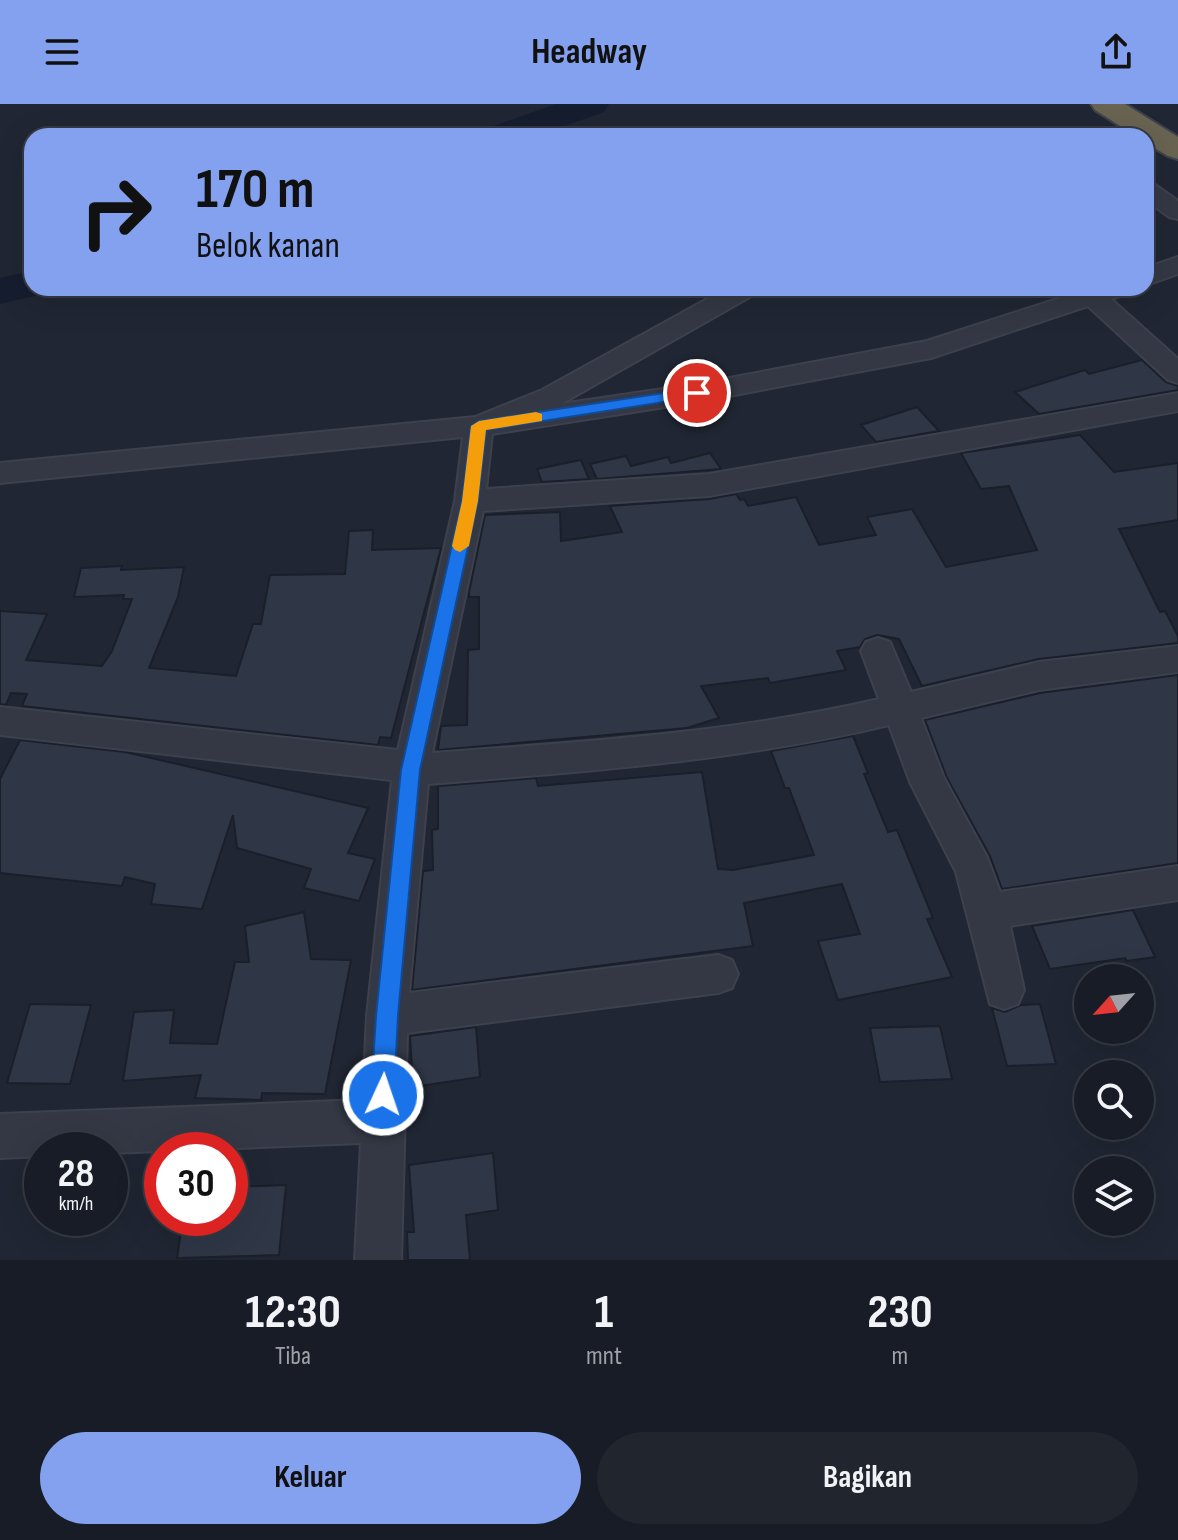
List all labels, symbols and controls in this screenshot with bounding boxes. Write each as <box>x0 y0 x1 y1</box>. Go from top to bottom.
icon: menu <box>40 30 84 74</box>
icon: share <box>1094 30 1138 74</box>
text: Headway <box>531 31 647 74</box>
text: 170 m <box>196 157 314 224</box>
icon: right <box>64 160 168 264</box>
text: Belok kanan <box>196 225 340 268</box>
pin <box>663 359 731 427</box>
icon: arrive <box>675 371 719 415</box>
north arrow <box>1074 964 1154 1044</box>
map controls <box>1074 964 1154 1236</box>
position arrow <box>341 1053 425 1137</box>
button: search <box>1074 1060 1154 1140</box>
speed limit sign: 30 <box>144 1132 248 1236</box>
text: 28 <box>58 1150 94 1198</box>
button: layers <box>1074 1156 1154 1236</box>
text: km/h <box>59 1192 93 1216</box>
text: 12:30 <box>245 1284 341 1341</box>
text: 1 <box>595 1284 613 1341</box>
text: 230 <box>867 1284 933 1341</box>
text: Tiba <box>275 1341 311 1372</box>
text: mnt <box>586 1341 622 1372</box>
text: m <box>892 1341 908 1372</box>
button: Keluar <box>40 1432 581 1524</box>
button: Bagikan <box>597 1432 1138 1524</box>

